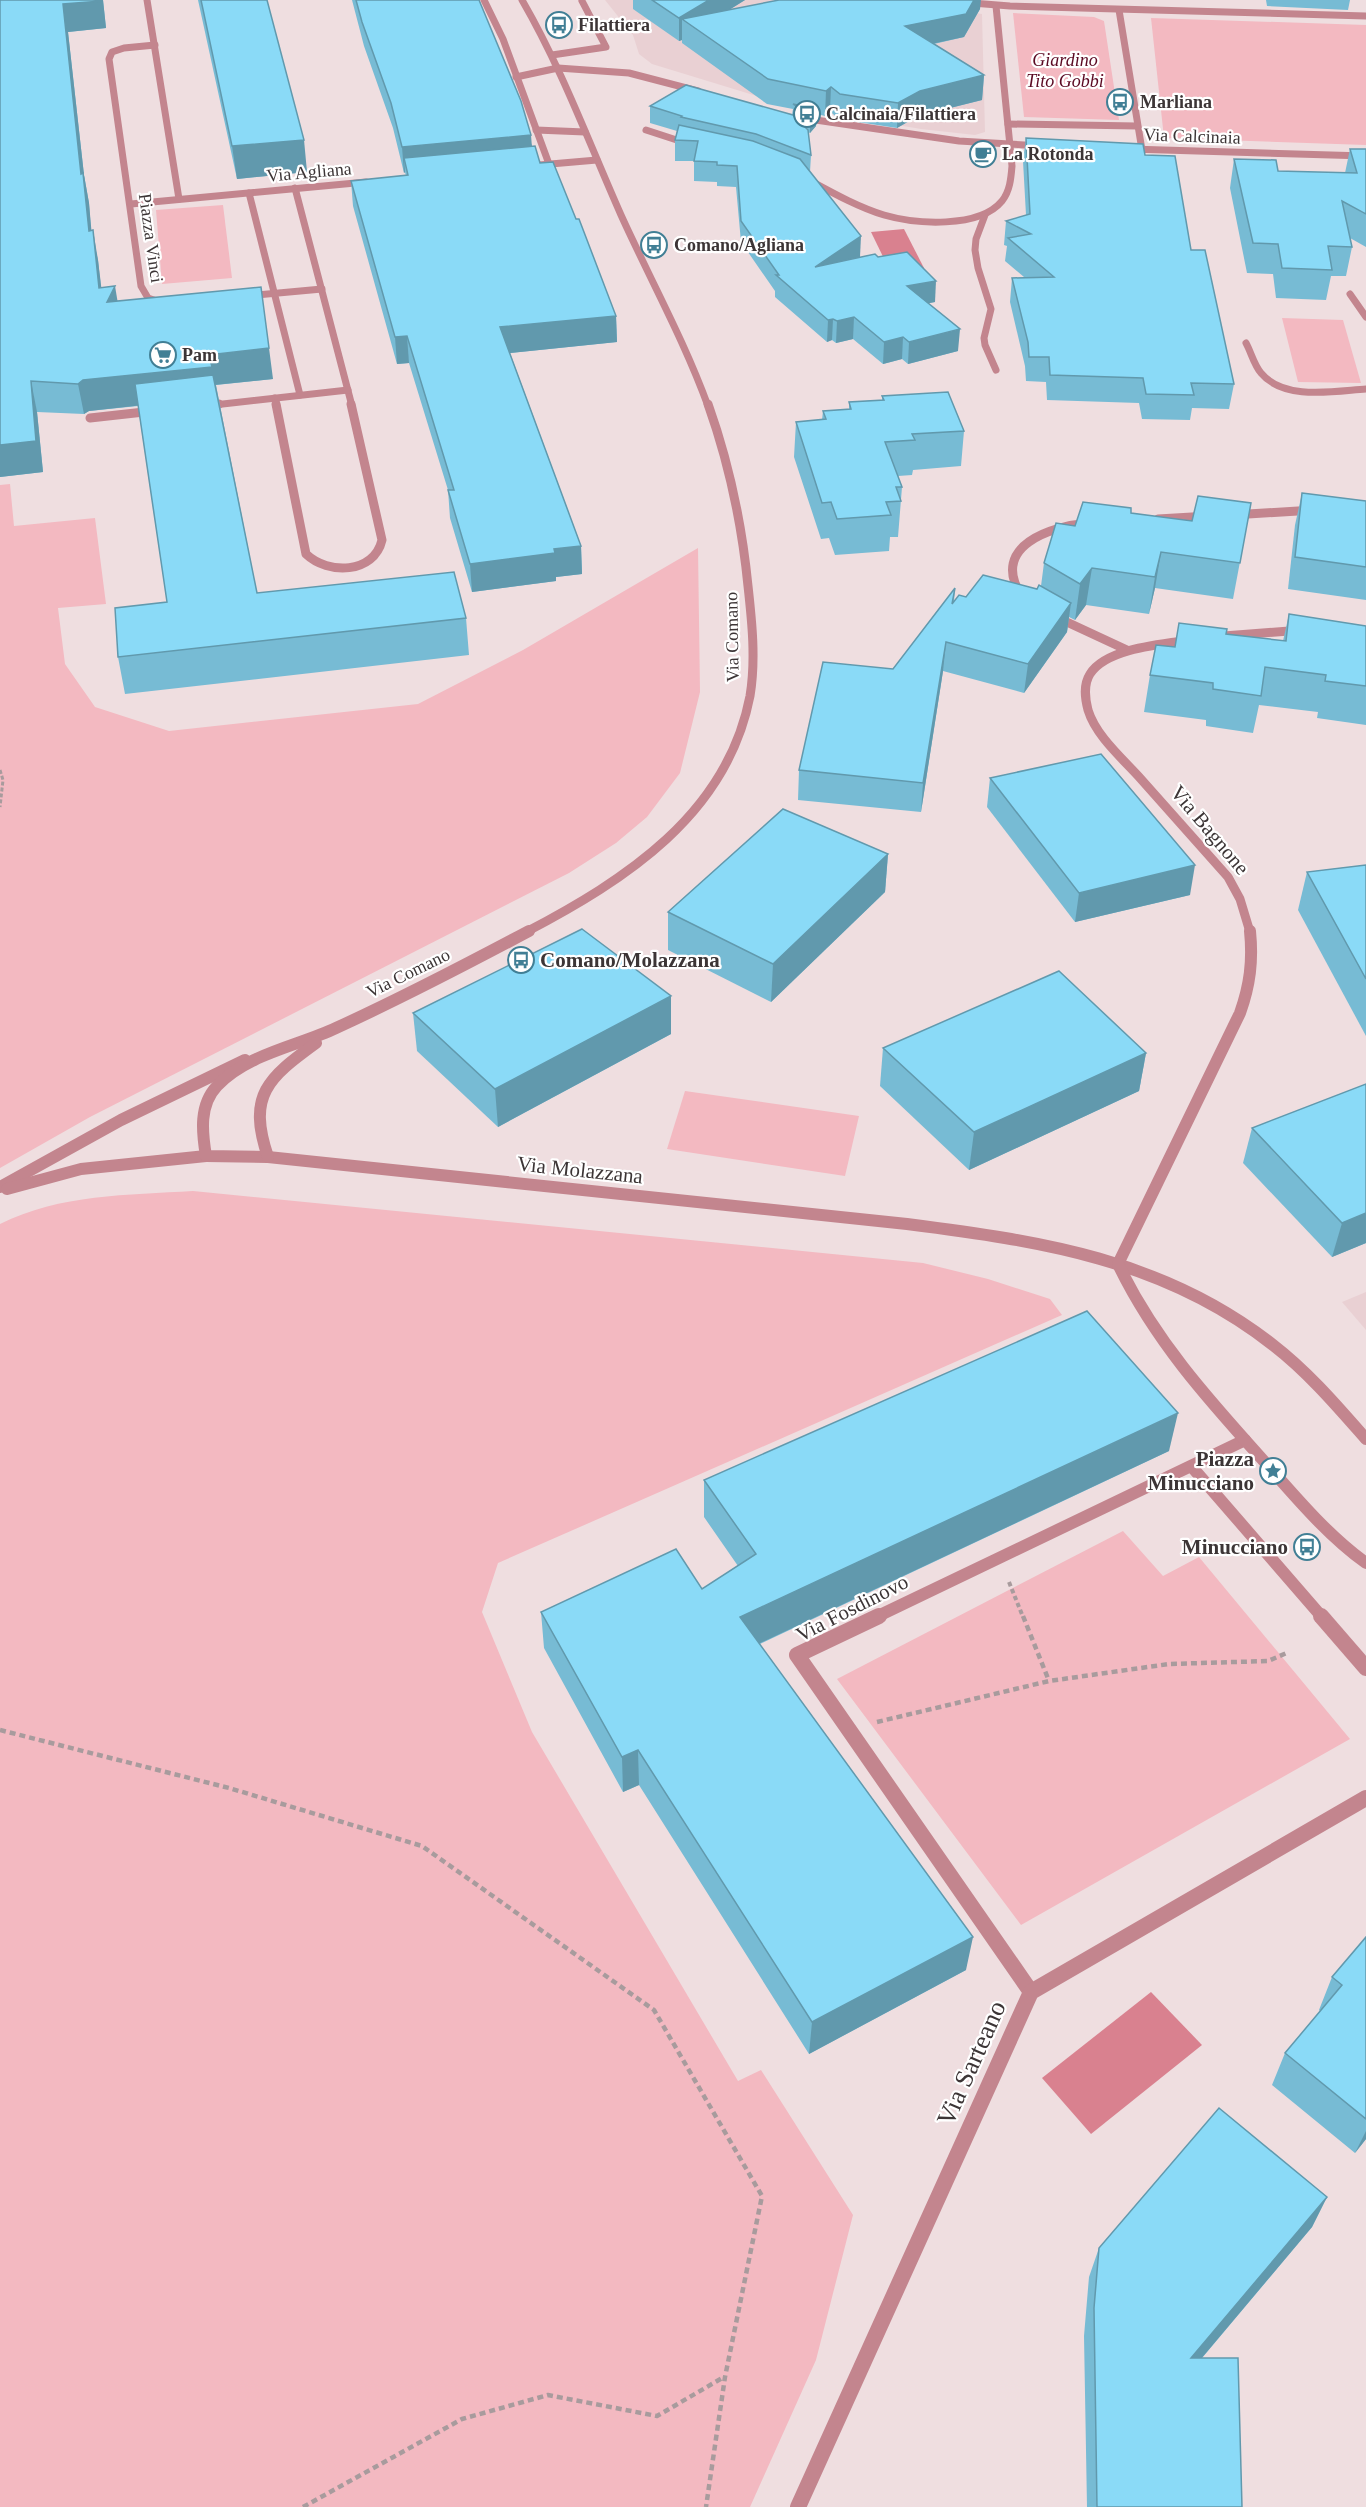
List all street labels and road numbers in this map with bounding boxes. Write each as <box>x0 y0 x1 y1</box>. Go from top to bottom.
street label: Via Calcinaia <box>1143 124 1241 148</box>
street label: Via Agliana <box>266 158 352 186</box>
street label: Piazza Vinci <box>135 192 167 284</box>
street label: Via Comano <box>721 592 743 682</box>
street label: Via Bagnone <box>1166 781 1254 879</box>
street label: Via Comano <box>363 944 453 1002</box>
street label: Via Molazzana <box>516 1151 645 1189</box>
street label: Via Fosdinovo <box>792 1569 912 1647</box>
street label: Via Sarteano <box>931 1996 1012 2130</box>

